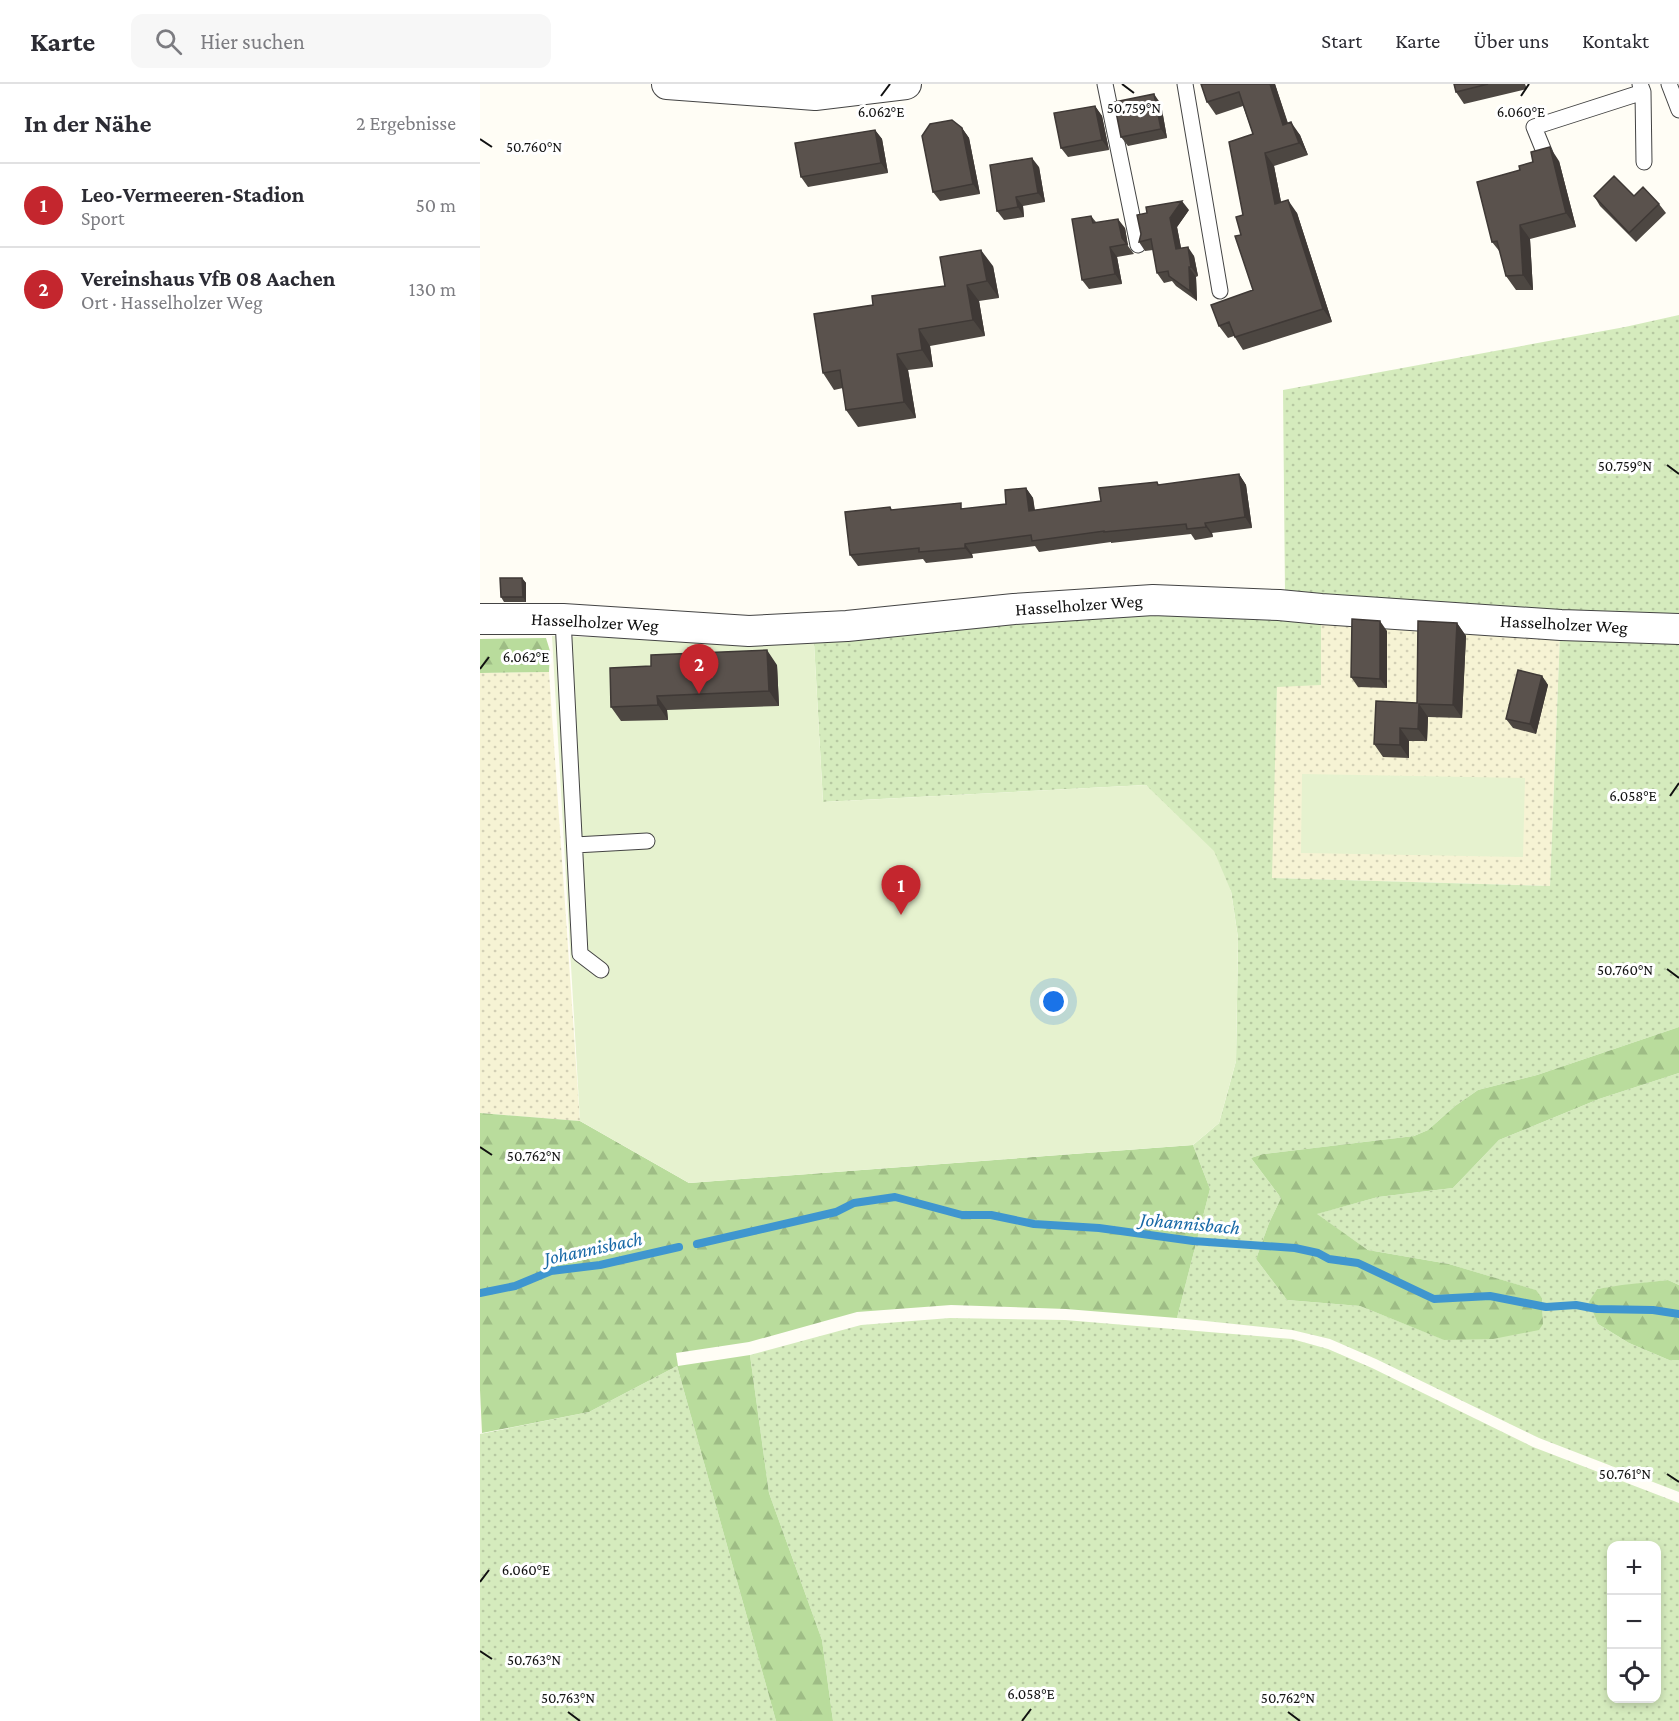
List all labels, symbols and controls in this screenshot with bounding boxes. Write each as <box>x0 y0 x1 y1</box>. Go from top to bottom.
search box <box>131 14 551 68</box>
icon: search <box>152 25 185 58</box>
text: Karte <box>30 26 95 57</box>
text: Hier suchen <box>200 29 305 54</box>
text: Start <box>1321 29 1362 53</box>
text: Karte <box>1395 29 1440 53</box>
text: Über uns <box>1473 29 1549 53</box>
text: Kontakt <box>1582 29 1649 53</box>
text: 50.759°N <box>1107 100 1161 116</box>
text: 6.062°E <box>858 104 904 120</box>
text: 6.060°E <box>1497 104 1545 120</box>
text: In der Nähe <box>24 109 152 138</box>
text: 2 Ergebnisse <box>356 112 456 134</box>
text: 50.760°N <box>506 139 562 155</box>
text: Leo-Vermeeren-Stadion <box>81 182 304 207</box>
text: 1 <box>40 194 47 216</box>
text: 50 m <box>415 194 456 216</box>
text: Sport <box>81 207 125 229</box>
text: Vereinshaus VfB 08 Aachen <box>81 266 335 291</box>
text: 2 <box>38 278 49 300</box>
text: 130 m <box>409 278 456 300</box>
text: Ort · Hasselholzer Weg <box>81 291 263 313</box>
text: 50.759°N <box>1598 458 1652 474</box>
street label: Hasselholzer Weg <box>1014 591 1144 619</box>
street label: Hasselholzer Weg <box>531 609 660 635</box>
street label: Hasselholzer Weg <box>1500 611 1629 637</box>
pin: 2 <box>680 644 718 694</box>
text: 6.062°E <box>503 649 549 665</box>
text: 6.058°E <box>1609 788 1657 804</box>
pin: 1 <box>882 866 920 915</box>
text: 50.760°N <box>1597 962 1653 978</box>
your location <box>1039 987 1068 1016</box>
text: 50.762°N <box>507 1148 561 1164</box>
water label: Johannisbach <box>1136 1207 1241 1239</box>
water label: Johannisbach <box>539 1227 645 1271</box>
text: 50.761°N <box>1599 1466 1651 1482</box>
map controls <box>1607 1541 1661 1703</box>
button: + <box>1607 1541 1661 1595</box>
text: 6.060°E <box>502 1562 550 1578</box>
button: − <box>1607 1595 1661 1649</box>
button: locate <box>1607 1649 1661 1703</box>
text: 50.763°N <box>507 1652 561 1668</box>
text: 6.058°E <box>1007 1686 1055 1702</box>
text: 50.763°N <box>541 1690 595 1706</box>
text: 50.762°N <box>1261 1690 1315 1706</box>

